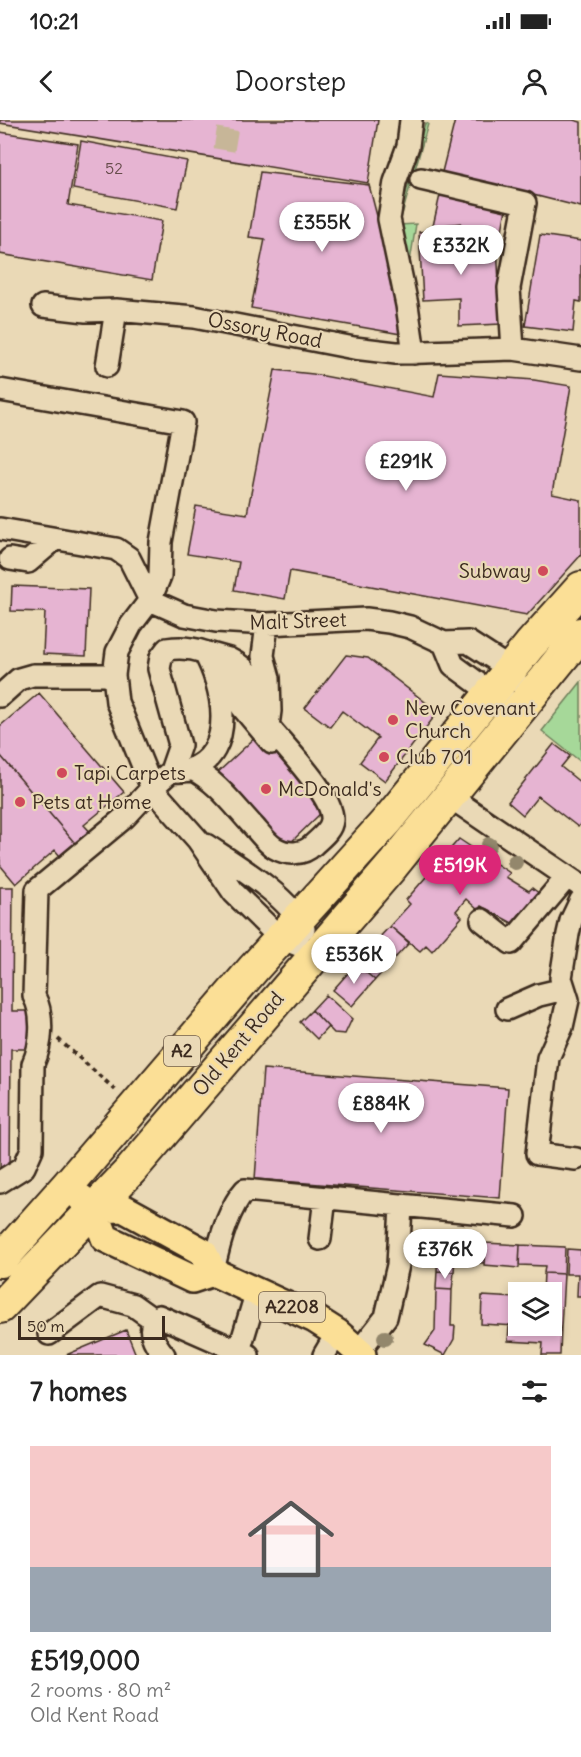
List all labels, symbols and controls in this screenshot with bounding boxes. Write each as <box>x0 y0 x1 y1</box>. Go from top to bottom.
text: 10:21 <box>30 7 79 35</box>
text: Doorstep <box>235 64 346 98</box>
icon: back <box>30 65 63 98</box>
icon: person <box>518 65 551 98</box>
house number: 52 <box>105 158 123 178</box>
pin: £355K <box>280 202 364 253</box>
text: £355K <box>293 209 351 234</box>
pin: £332K <box>419 225 503 276</box>
text: £332K <box>433 232 489 257</box>
street label: Ossory Road <box>206 306 325 353</box>
pin: £291K <box>364 441 448 492</box>
text: £291K <box>379 448 433 473</box>
place label: Subway <box>459 558 531 583</box>
marker: Subway <box>536 564 550 578</box>
street label: Malt Street <box>249 606 347 635</box>
place label: New Covenant Church <box>405 695 536 743</box>
marker: New Covenant Church <box>386 713 400 727</box>
place label: Club 701 <box>396 744 472 769</box>
marker: Club 701 <box>377 750 391 764</box>
place label: Tapi Carpets <box>74 760 186 785</box>
marker: Tapi Carpets <box>55 766 69 780</box>
place label: McDonald's <box>278 776 382 801</box>
marker: McDonald's <box>259 782 273 796</box>
place label: Pets at Home <box>32 789 151 814</box>
marker: Pets at Home <box>13 795 27 809</box>
pin: £519K <box>418 845 502 896</box>
text: £519K <box>433 852 487 877</box>
pin: £536K <box>312 934 396 985</box>
text: £536K <box>325 941 383 966</box>
street label: Old Kent Road <box>187 986 289 1101</box>
road number: A2 <box>164 1036 200 1066</box>
pin: £884K <box>339 1083 423 1134</box>
text: £884K <box>352 1090 410 1115</box>
pin: £376K <box>403 1229 487 1280</box>
text: £376K <box>417 1236 473 1261</box>
map controls <box>508 1282 562 1336</box>
button: layers <box>508 1282 562 1336</box>
road number: A2208 <box>259 1292 325 1322</box>
scale bar <box>18 1313 165 1340</box>
text: 50 m <box>27 1316 65 1336</box>
text: 7 homes <box>30 1375 127 1408</box>
icon: filters <box>518 1375 551 1408</box>
icon: home <box>237 1485 345 1593</box>
text: £519,000 <box>30 1644 140 1677</box>
text: 2 rooms · 80 m² <box>30 1677 171 1702</box>
text: Old Kent Road <box>30 1702 159 1727</box>

